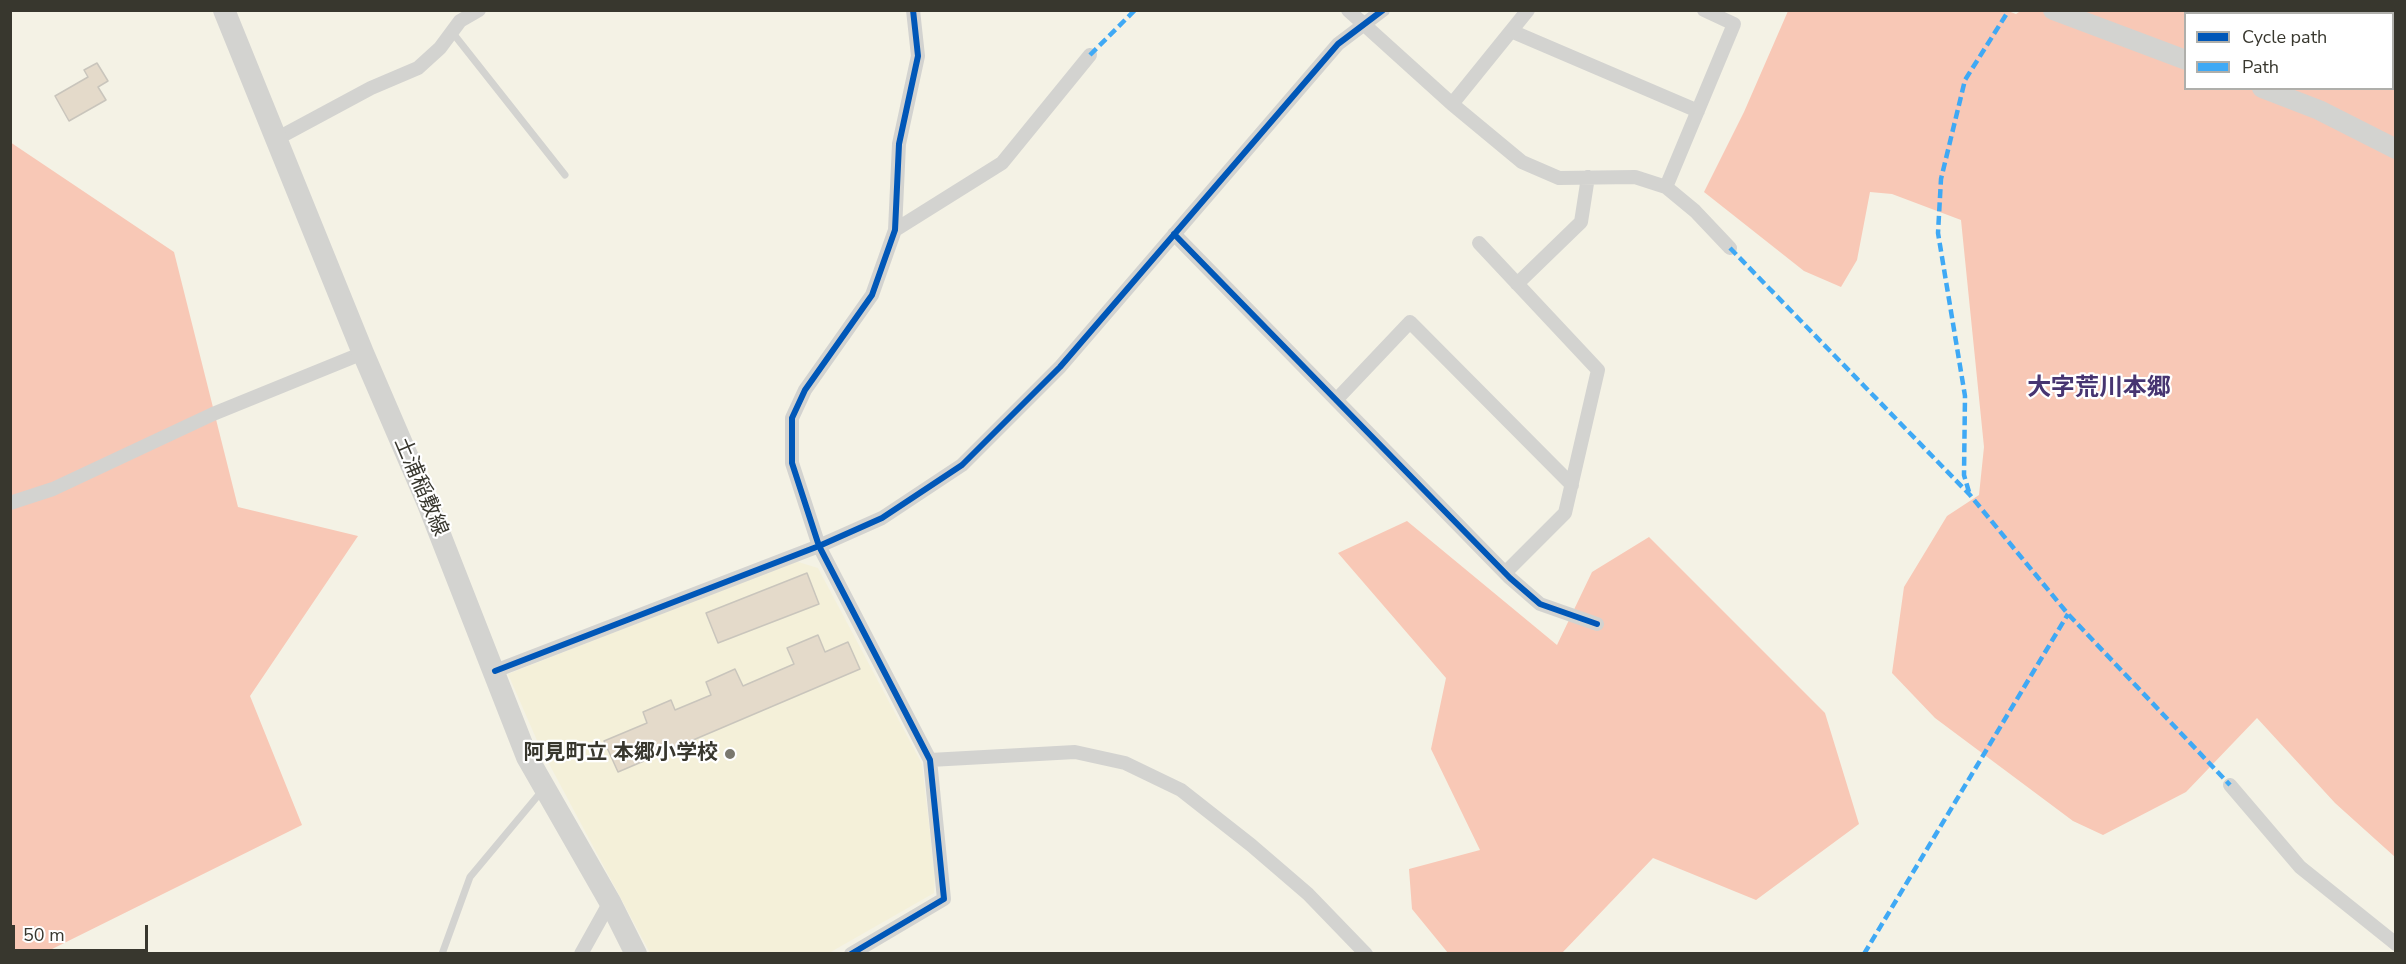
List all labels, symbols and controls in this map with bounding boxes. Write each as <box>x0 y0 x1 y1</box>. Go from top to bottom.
legend <box>2184 12 2394 90</box>
text: Cycle path <box>2242 25 2327 49</box>
text: Path <box>2242 55 2279 79</box>
district label: 大字荒川本郷 <box>2027 375 2171 403</box>
street label: 土浦稲敷線 <box>388 434 452 540</box>
place label: 阿見町立 本郷小学校 <box>523 741 718 767</box>
marker: 阿見町立 本郷小学校 <box>723 747 737 761</box>
scale bar <box>15 913 152 951</box>
text: 50 m <box>23 923 65 947</box>

